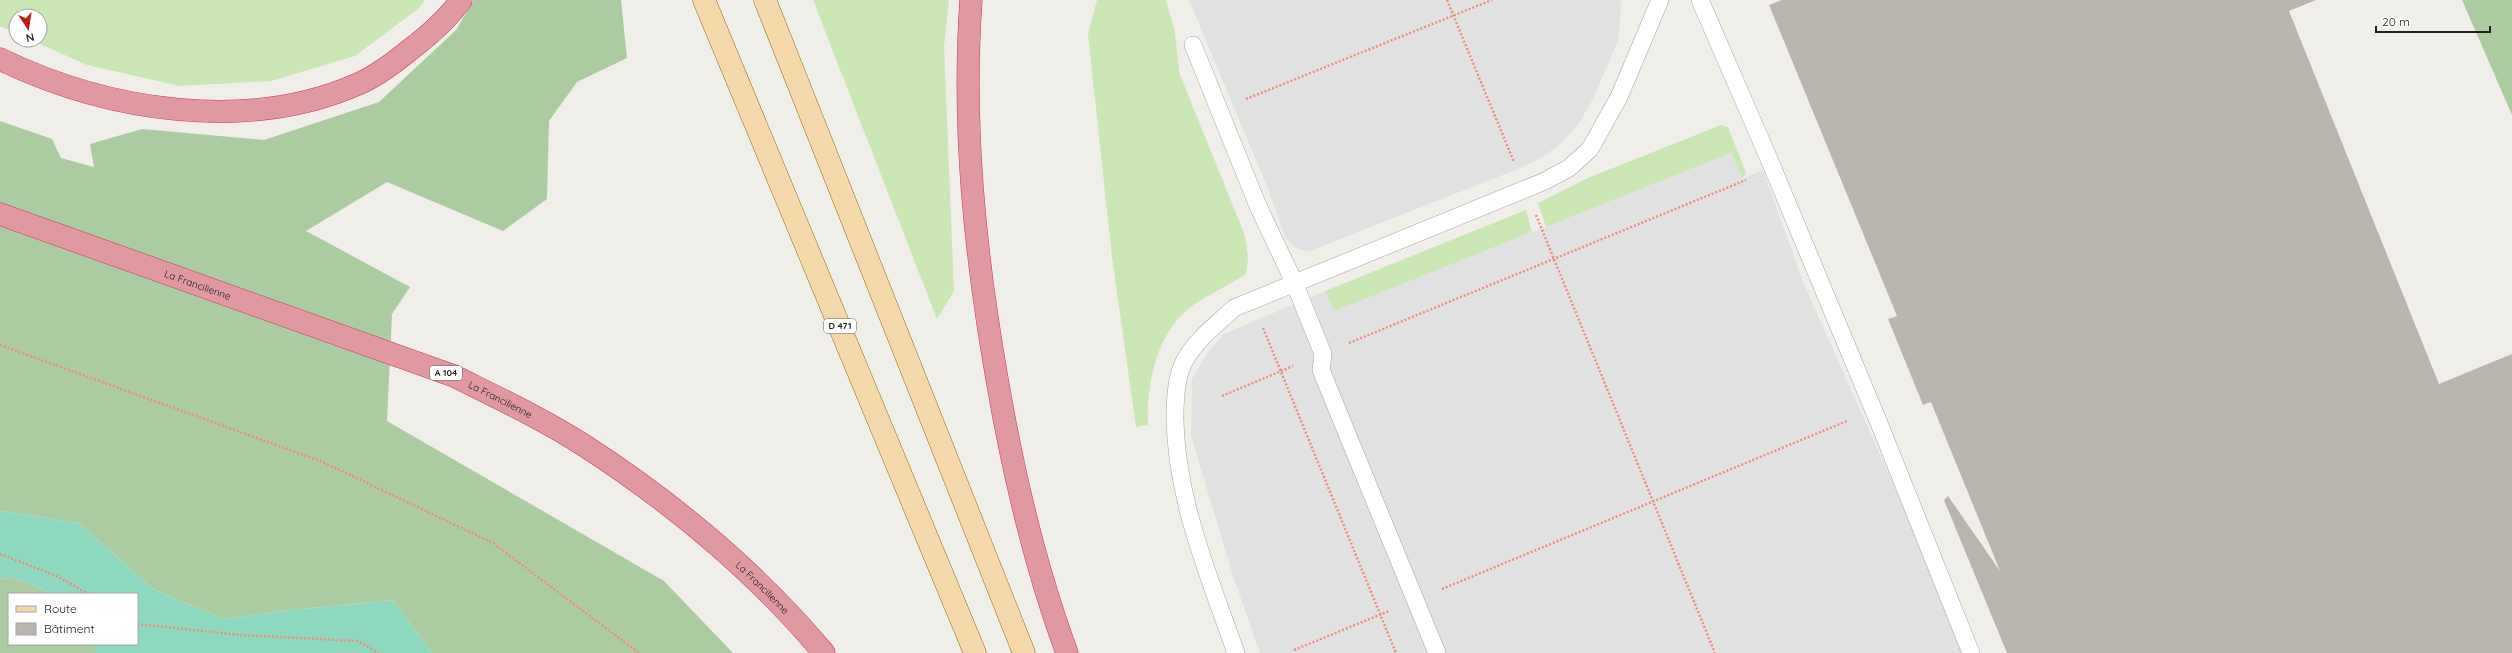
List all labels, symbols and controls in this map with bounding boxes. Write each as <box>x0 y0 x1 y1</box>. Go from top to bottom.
north arrow <box>8 8 48 48</box>
scale bar <box>2376 8 2490 34</box>
text: 20 m <box>2382 14 2410 29</box>
text: N <box>25 30 35 45</box>
street label: La Francilienne <box>162 267 233 303</box>
road number: D 471 <box>824 319 856 333</box>
road number: A 104 <box>430 366 462 380</box>
street label: La Francilienne <box>466 378 535 421</box>
street label: La Francilienne <box>733 559 792 617</box>
legend <box>8 593 138 645</box>
text: Route <box>44 601 77 616</box>
text: Bâtiment <box>44 621 94 636</box>

